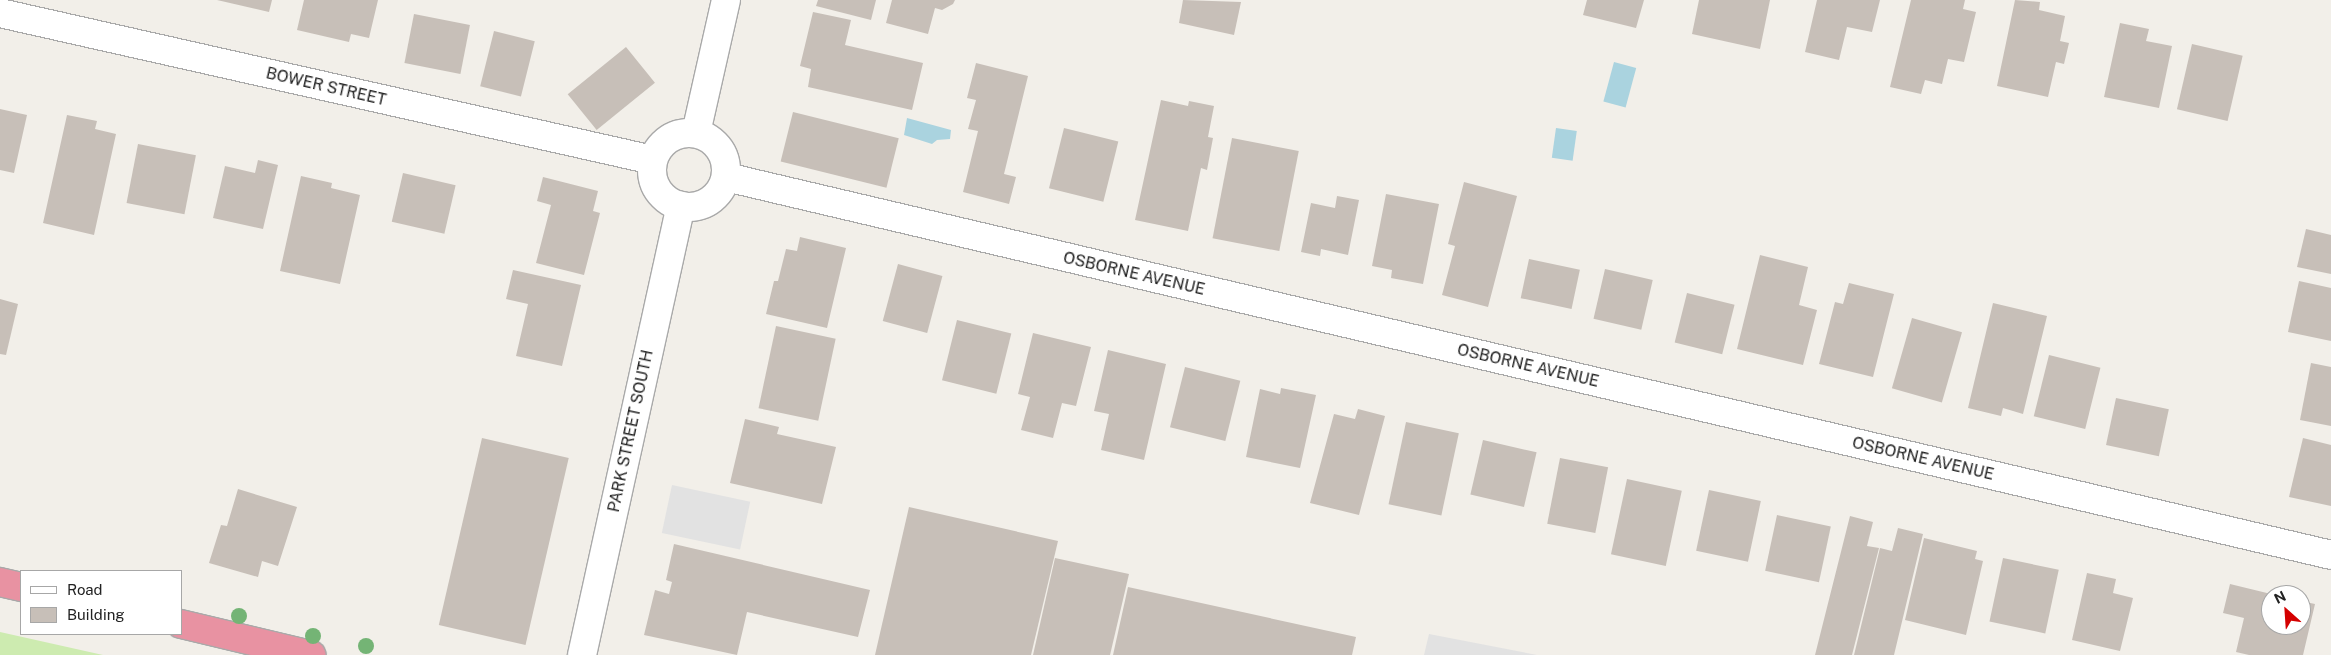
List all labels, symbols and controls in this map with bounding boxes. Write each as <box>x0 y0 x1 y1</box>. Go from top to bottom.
street label: BOWER STREET <box>264 64 388 110</box>
street label: OSBORNE AVENUE <box>1061 248 1207 300</box>
street label: OSBORNE AVENUE <box>1455 340 1601 392</box>
street label: PARK STREET SOUTH <box>604 348 658 514</box>
street label: OSBORNE AVENUE <box>1850 433 1996 485</box>
legend <box>20 570 182 635</box>
text: Road <box>67 581 103 598</box>
north arrow <box>2261 585 2311 635</box>
text: N <box>2271 588 2288 607</box>
text: Building <box>67 606 125 623</box>

